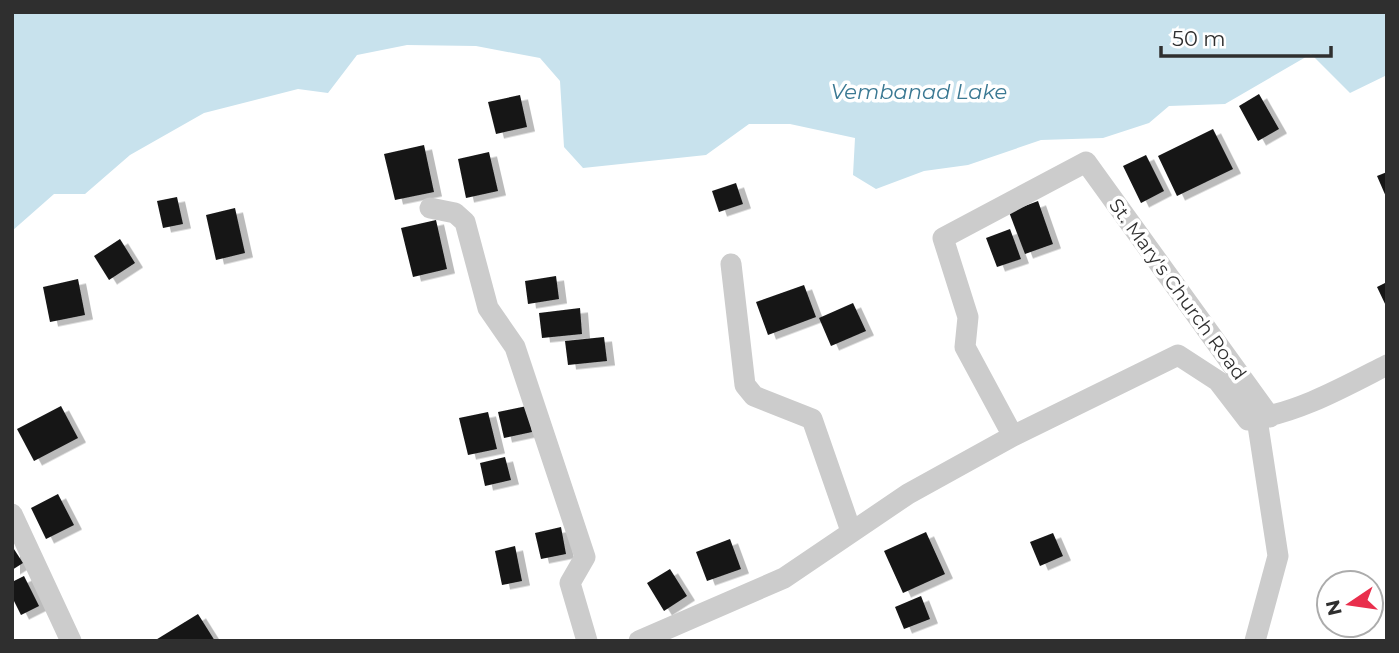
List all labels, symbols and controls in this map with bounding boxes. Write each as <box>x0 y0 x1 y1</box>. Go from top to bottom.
scale bar <box>1161 14 1331 58</box>
text: 50 m <box>1172 26 1226 51</box>
water label: Vembanad Lake <box>831 79 1007 104</box>
street label: St. Mary's Church Road <box>1104 194 1251 384</box>
north arrow <box>1315 569 1385 639</box>
text: N <box>1321 598 1347 618</box>

